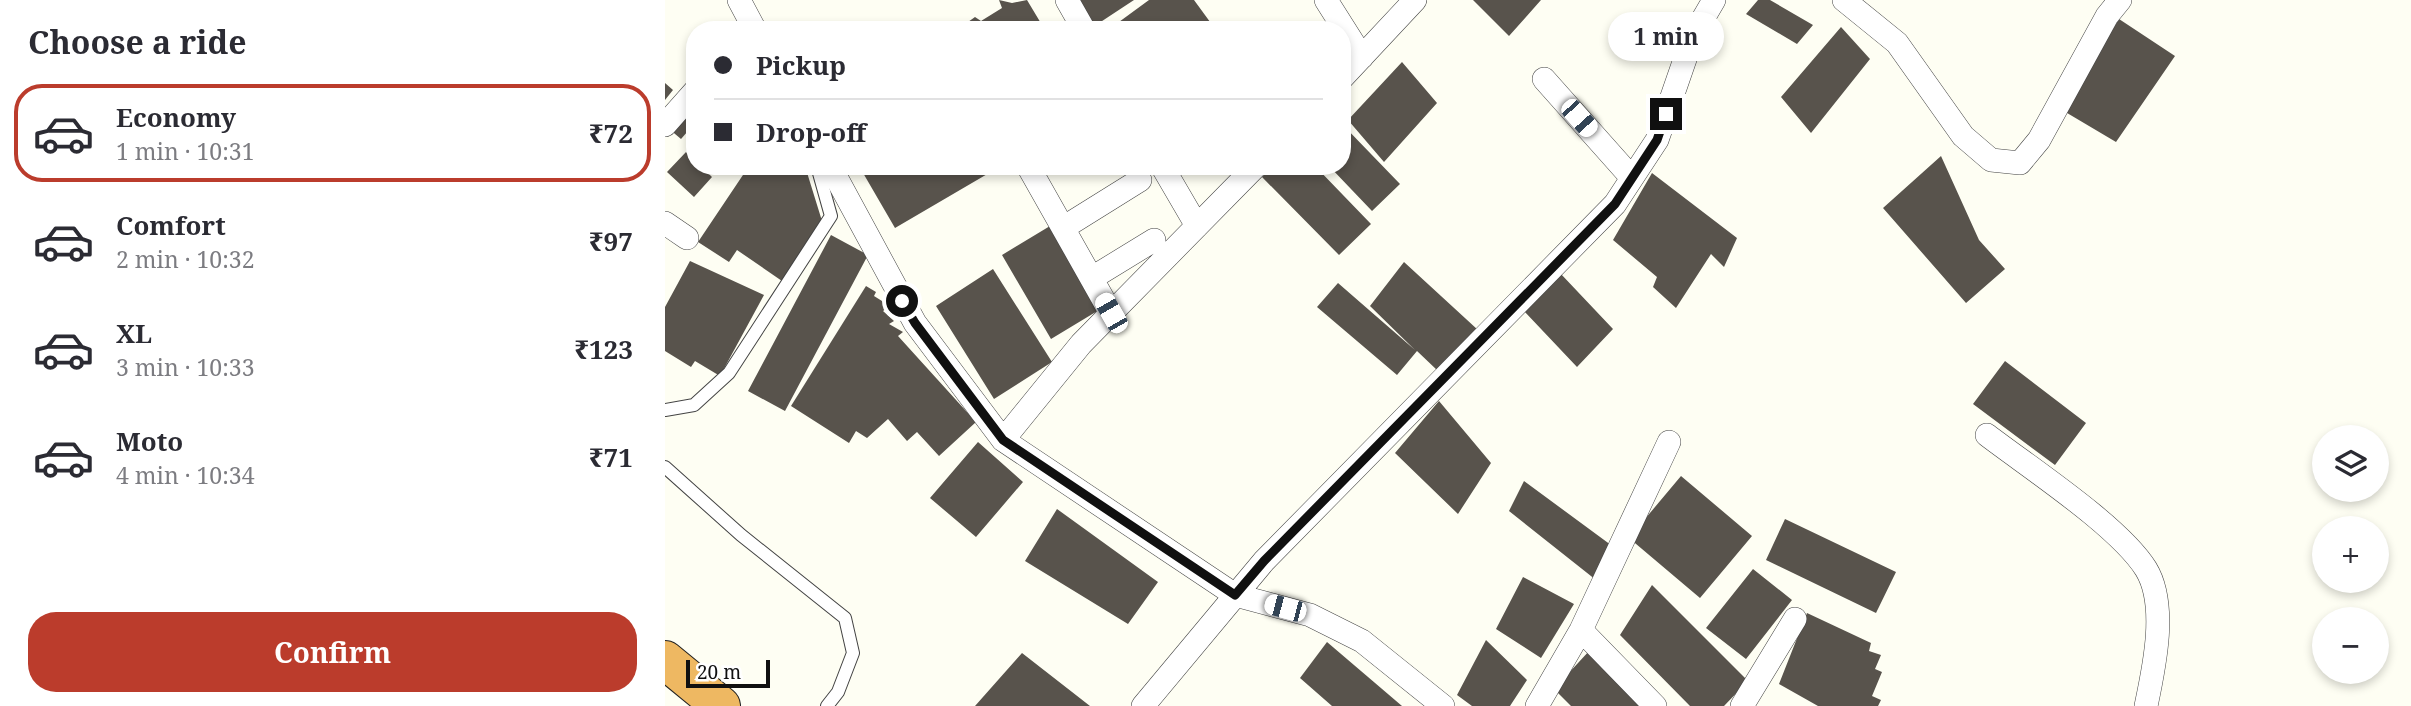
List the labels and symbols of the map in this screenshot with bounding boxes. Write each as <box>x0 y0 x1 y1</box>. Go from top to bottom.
callout: 1 min <box>1608 12 1724 61</box>
car <box>1558 95 1601 141</box>
route end <box>1650 98 1682 130</box>
route start <box>886 285 918 317</box>
car <box>1092 290 1131 336</box>
car <box>1262 592 1309 624</box>
scale bar <box>686 657 770 689</box>

